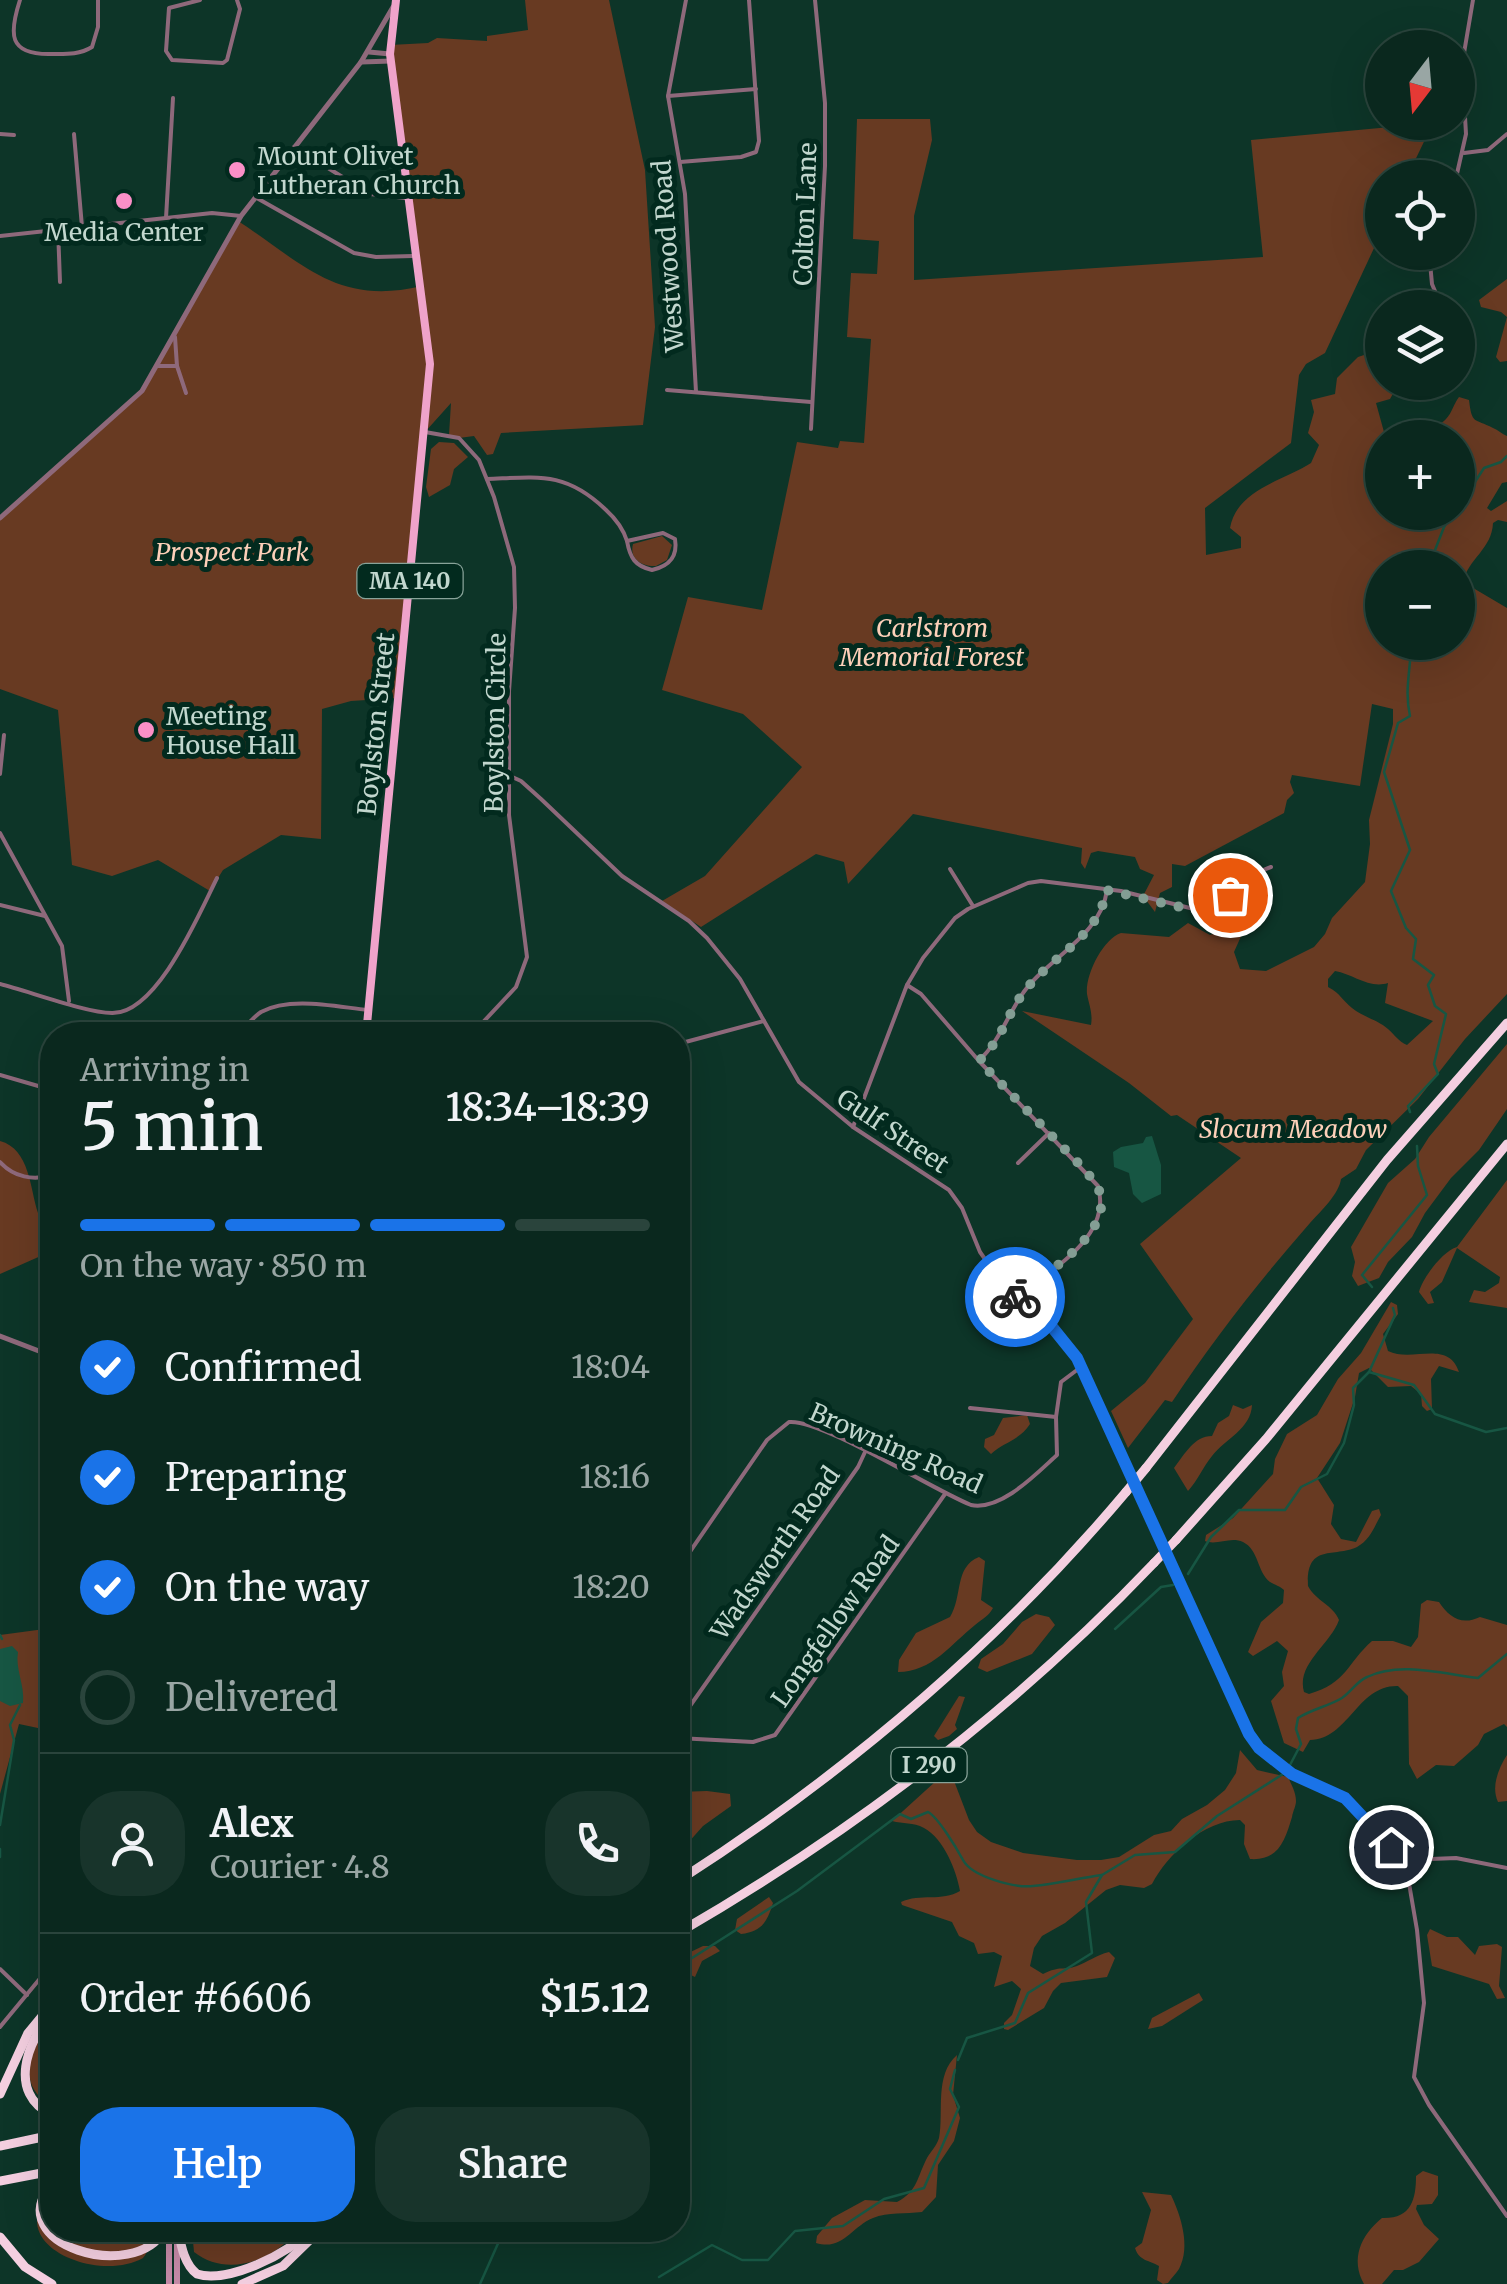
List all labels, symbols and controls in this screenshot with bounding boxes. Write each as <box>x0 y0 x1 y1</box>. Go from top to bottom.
north arrow <box>1365 30 1475 140</box>
map controls <box>1365 30 1475 660</box>
place label: Mount Olivet Lutheran Church <box>257 140 461 201</box>
street label: Colton Lane <box>787 142 823 286</box>
marker: Mount Olivet Lutheran Church <box>226 159 248 181</box>
street label: Westwood Road <box>645 159 691 354</box>
button: locate <box>1365 160 1475 270</box>
marker: Media Center <box>113 190 135 212</box>
place label: Media Center <box>44 216 204 248</box>
button: layers <box>1365 290 1475 400</box>
button: + <box>1365 420 1475 530</box>
park label: Prospect Park <box>155 536 309 568</box>
button: − <box>1365 550 1475 660</box>
road number: MA 140 <box>358 564 462 598</box>
park label: Carlstrom Memorial Forest <box>839 612 1025 673</box>
street label: Boylston Street <box>350 631 402 817</box>
street label: Boylston Circle <box>477 633 513 813</box>
place label: Meeting House Hall <box>166 700 296 761</box>
marker: Meeting House Hall <box>135 719 157 741</box>
pin <box>1188 853 1273 938</box>
icon: bag <box>1203 868 1258 923</box>
text: Arriving in <box>80 1050 249 1090</box>
street label: Gulf Street <box>831 1082 955 1180</box>
text: 18:34–18:39 <box>445 1084 650 1131</box>
text: 5 min <box>80 1086 263 1168</box>
park label: Slocum Meadow <box>1199 1113 1388 1145</box>
text: On the way · 850 m <box>80 1246 367 1286</box>
courier <box>965 1247 1065 1347</box>
icon: bike <box>988 1270 1043 1325</box>
icon: check <box>80 1340 135 1395</box>
text: Confirmed <box>165 1344 362 1391</box>
text: 18:04 <box>571 1347 650 1387</box>
street label: Browning Road <box>805 1396 987 1500</box>
icon: check <box>80 1450 135 1505</box>
text: Preparing <box>165 1454 347 1501</box>
text: 18:16 <box>579 1457 650 1497</box>
street label: Wadsworth Road <box>703 1460 847 1647</box>
street label: Longfellow Road <box>764 1529 906 1713</box>
icon: check <box>80 1560 135 1615</box>
text: On the way <box>165 1564 369 1611</box>
text: 18:20 <box>572 1567 650 1607</box>
text: Delivered <box>165 1674 338 1721</box>
road number: I 290 <box>892 1748 966 1782</box>
button: person <box>80 1791 185 1896</box>
button: phone <box>545 1791 650 1896</box>
text: Alex <box>210 1800 294 1847</box>
pin <box>1349 1805 1434 1890</box>
icon: home <box>1364 1820 1419 1875</box>
text: Courier · 4.8 <box>210 1847 390 1887</box>
text: Order #6606 <box>80 1975 312 2022</box>
text: $15.12 <box>539 1975 650 2022</box>
button: Help <box>80 2107 355 2222</box>
button: Share <box>375 2107 650 2222</box>

